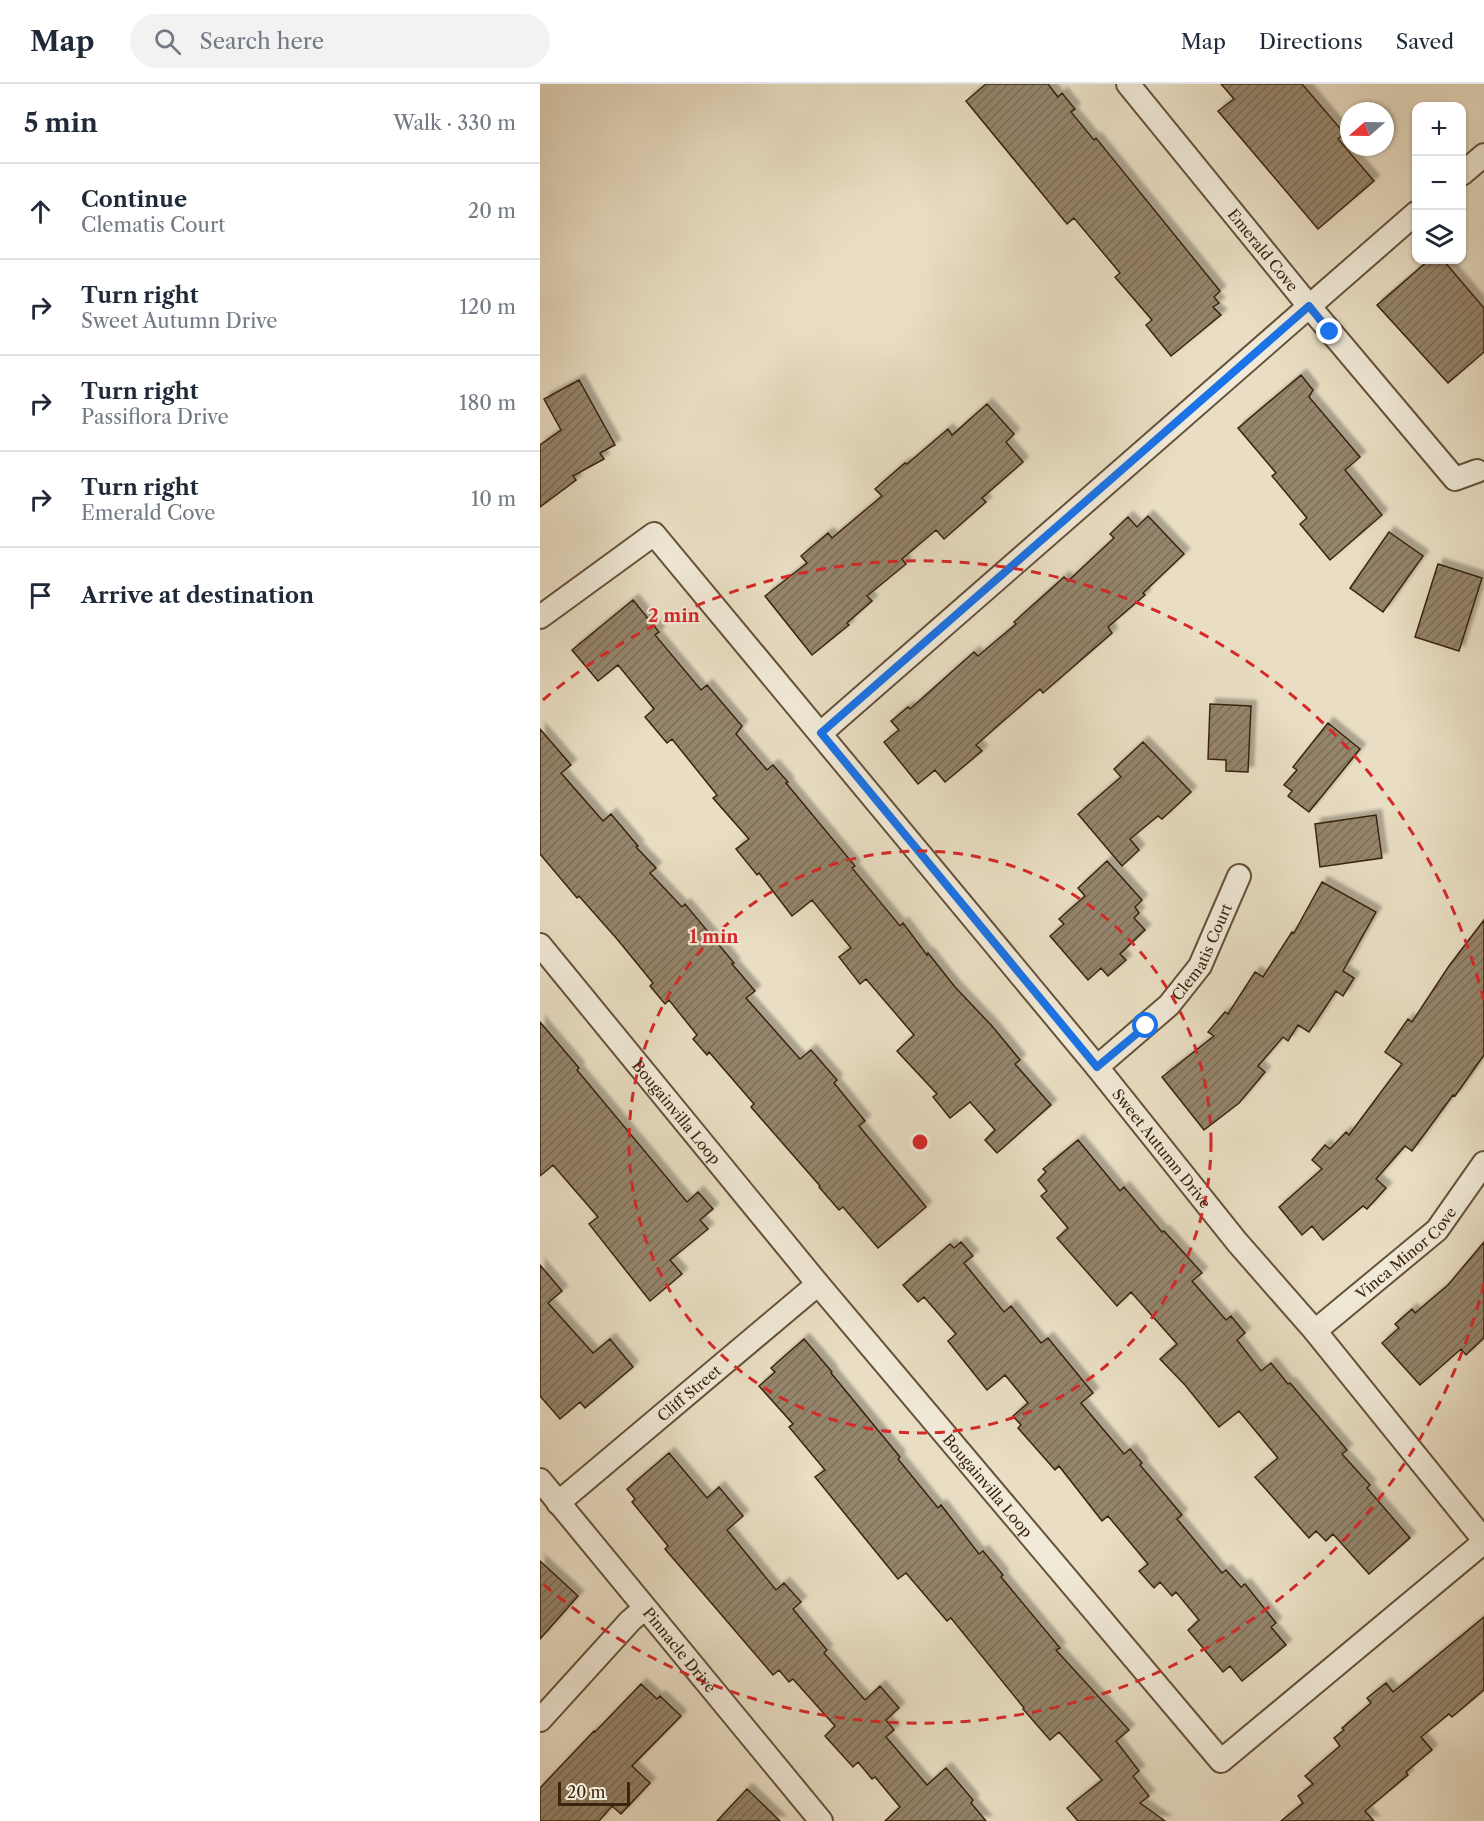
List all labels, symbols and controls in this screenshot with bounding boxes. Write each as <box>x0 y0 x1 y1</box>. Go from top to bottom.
search box <box>130 14 550 68</box>
text: Map <box>30 24 94 58</box>
icon: search <box>151 25 184 58</box>
text: Search here <box>199 28 324 55</box>
text: Map <box>1181 29 1226 54</box>
text: Directions <box>1259 29 1363 54</box>
text: Saved <box>1396 29 1454 54</box>
north arrow <box>1340 102 1394 156</box>
map controls <box>1412 102 1466 264</box>
button: + <box>1412 102 1466 156</box>
text: 5 min <box>24 107 98 139</box>
text: Walk · 330 m <box>393 111 516 135</box>
button: − <box>1412 156 1466 210</box>
text: Continue <box>81 186 187 213</box>
icon: ahead <box>24 195 57 228</box>
text: 20 m <box>468 199 516 223</box>
street label: Emerald Cove <box>1224 205 1302 295</box>
button: layers <box>1412 210 1466 264</box>
text: Clematis Court <box>81 213 225 237</box>
text: Turn right <box>81 282 199 309</box>
icon: right <box>24 291 57 324</box>
text: 120 m <box>459 295 516 319</box>
text: Sweet Autumn Drive <box>81 309 278 333</box>
route end <box>1316 318 1342 344</box>
text: Turn right <box>81 378 199 405</box>
icon: right <box>24 387 57 420</box>
text: 180 m <box>459 391 516 415</box>
text: Passiflora Drive <box>81 405 229 429</box>
text: Turn right <box>81 474 199 501</box>
icon: right <box>24 483 57 516</box>
text: 10 m <box>471 487 516 511</box>
text: Emerald Cove <box>81 501 216 525</box>
icon: arrive <box>24 579 57 612</box>
text: Arrive at destination <box>81 582 314 609</box>
text: 2 min <box>648 605 701 627</box>
street label: Clematis Court <box>1167 900 1236 1004</box>
text: 1 min <box>689 926 739 948</box>
route start <box>1132 1012 1158 1038</box>
street label: Bougainvilla Loop <box>629 1056 725 1168</box>
street label: Sweet Autumn Drive <box>1108 1085 1215 1212</box>
centre of rings <box>910 1132 930 1152</box>
street label: Vinca Minor Cove <box>1351 1203 1460 1304</box>
street label: Cliff Street <box>653 1360 725 1425</box>
street label: Bougainvilla Loop <box>939 1430 1037 1541</box>
street label: Pinnacle Drive <box>639 1603 721 1696</box>
scale bar <box>558 1779 630 1806</box>
text: 20 m <box>567 1782 606 1802</box>

